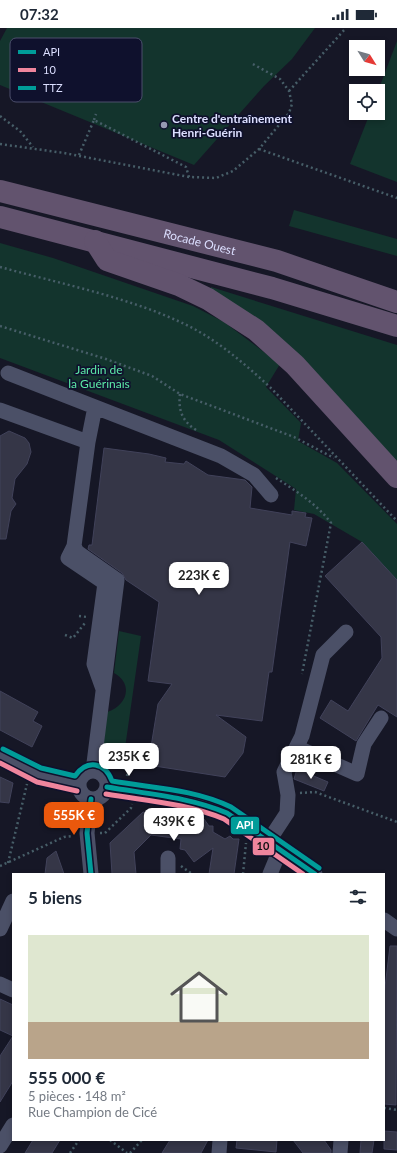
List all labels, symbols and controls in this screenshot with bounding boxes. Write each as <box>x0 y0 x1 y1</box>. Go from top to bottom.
text: 07:32 <box>20 5 59 23</box>
legend <box>10 38 142 102</box>
north arrow <box>349 40 385 76</box>
map controls <box>349 40 385 120</box>
text: API <box>43 45 60 58</box>
text: 10 <box>43 63 56 76</box>
text: TTZ <box>43 81 63 94</box>
button: locate <box>349 84 385 120</box>
place label: Centre d'entraînement Henri-Guérin <box>172 111 292 140</box>
marker: Centre d'entraînement Henri-Guérin <box>159 120 169 130</box>
street label: Rocade Ouest <box>162 225 238 258</box>
park label: Jardin de la Guérinais <box>68 362 130 391</box>
pin: 223K € <box>166 562 232 596</box>
text: 223K € <box>178 567 220 583</box>
pin: 235K € <box>96 743 162 777</box>
pin: 281K € <box>278 746 344 780</box>
text: 235K € <box>108 748 150 764</box>
text: 281K € <box>290 751 332 767</box>
pin: 555K € <box>41 802 107 836</box>
text: 555K € <box>53 807 95 823</box>
pin: 439K € <box>141 808 207 842</box>
text: 439K € <box>153 813 195 829</box>
line badge: API <box>230 816 260 835</box>
text: API <box>235 818 254 831</box>
line badge: 10 <box>252 837 275 856</box>
text: 10 <box>257 839 270 852</box>
icon: filters <box>347 886 369 908</box>
text: 5 biens <box>28 887 82 908</box>
icon: home <box>163 961 235 1033</box>
text: 555 000 € <box>28 1067 105 1088</box>
text: 5 pièces · 148 m² <box>28 1088 126 1104</box>
text: Rue Champion de Cicé <box>28 1104 157 1120</box>

